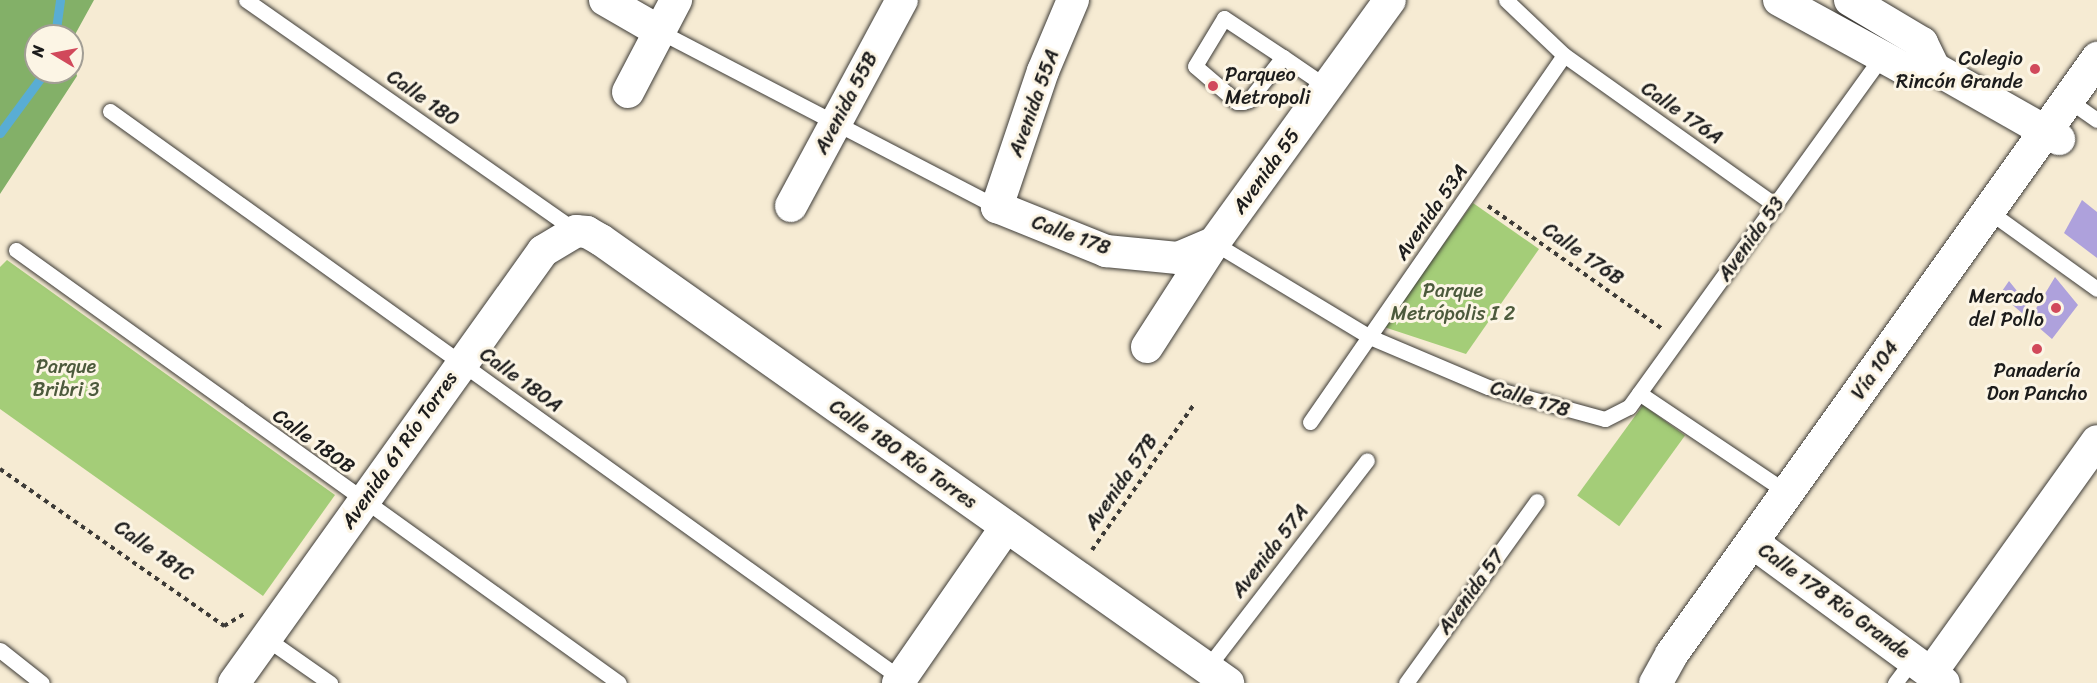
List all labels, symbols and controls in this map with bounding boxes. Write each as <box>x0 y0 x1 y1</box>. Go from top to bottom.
north arrow <box>24 24 84 84</box>
text: N <box>23 43 53 59</box>
street label: Avenida 55A <box>1004 46 1064 160</box>
place label: Colegio Rincón Grande <box>1896 46 2023 93</box>
street label: Avenida 55B <box>809 48 883 158</box>
place label: Parqueo Metropoli <box>1225 62 1310 109</box>
marker: Colegio Rincón Grande <box>2028 62 2042 76</box>
street label: Calle 180 <box>382 64 464 132</box>
street label: Calle 176A <box>1637 76 1727 150</box>
marker: Parqueo Metropoli <box>1206 79 1220 93</box>
street label: Avenida 55 <box>1227 124 1305 218</box>
street label: Avenida 53A <box>1389 160 1473 264</box>
street label: Avenida 53 <box>1712 192 1790 286</box>
street label: Calle 178 <box>1029 210 1113 260</box>
street label: Calle 176B <box>1538 217 1628 291</box>
park label: Parque Metrópolis I 2 <box>1391 278 1515 325</box>
place label: Mercado del Pollo <box>1968 284 2044 331</box>
marker: Mercado del Pollo <box>2049 301 2063 315</box>
street label: Vía 104 <box>1846 336 1904 404</box>
street label: Calle 180A <box>475 342 567 418</box>
marker: Panadería Don Pancho <box>2030 342 2044 356</box>
park label: Parque Bribri 3 <box>33 355 99 402</box>
place label: Panadería Don Pancho <box>1986 358 2088 405</box>
street label: Avenida 61 Río Torres <box>335 366 463 534</box>
street label: Calle 178 <box>1488 376 1572 422</box>
street label: Calle 180 Río Torres <box>824 394 982 514</box>
street label: Calle 180B <box>268 403 360 479</box>
street label: Avenida 57B <box>1079 430 1163 534</box>
street label: Avenida 57A <box>1226 500 1314 602</box>
street label: Calle 181C <box>110 515 198 587</box>
street label: Calle 178 Río Grande <box>1753 538 1915 664</box>
street label: Avenida 57 <box>1432 545 1510 639</box>

